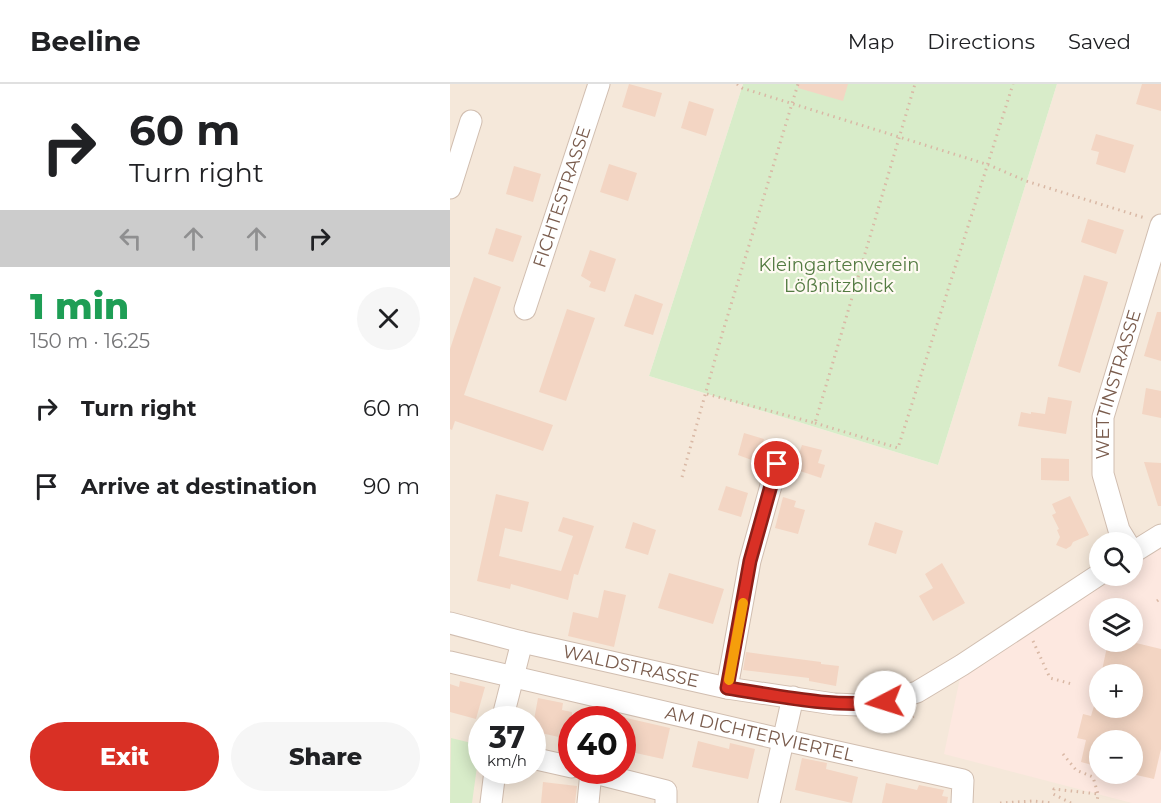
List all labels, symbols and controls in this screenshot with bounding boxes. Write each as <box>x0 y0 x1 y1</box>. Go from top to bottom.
text: Beeline <box>30 24 141 58</box>
text: Map <box>848 29 894 54</box>
text: Directions <box>927 29 1035 54</box>
text: Saved <box>1068 29 1131 54</box>
text: 60 m <box>129 104 240 156</box>
icon: right <box>30 108 108 186</box>
street label: FICHTESTRASSE <box>528 123 595 271</box>
text: Turn right <box>129 156 264 189</box>
icon: left <box>114 222 147 255</box>
icon: ahead <box>177 222 210 255</box>
icon: ahead <box>240 222 273 255</box>
icon: right <box>303 222 336 255</box>
park label: Kleingartenverein Lößnitzblick <box>758 254 920 297</box>
text: 1 min <box>30 284 129 328</box>
button: close <box>357 287 420 350</box>
street label: WETTINSTRASSE <box>1092 307 1146 460</box>
text: 150 m · 16:25 <box>30 329 150 353</box>
icon: right <box>30 392 63 425</box>
text: Turn right <box>81 395 196 422</box>
text: 60 m <box>363 395 420 422</box>
pin <box>751 438 802 489</box>
icon: arrive <box>760 447 793 480</box>
icon: arrive <box>30 470 63 503</box>
text: Arrive at destination <box>81 473 317 500</box>
text: 90 m <box>363 473 420 500</box>
map controls <box>1089 532 1143 784</box>
button: search <box>1089 532 1143 586</box>
button: layers <box>1089 598 1143 652</box>
street label: WALDSTRASSE <box>561 640 701 692</box>
button: + <box>1089 664 1143 718</box>
position arrow <box>853 670 917 734</box>
street label: AM DICHTERVIERTEL <box>663 702 857 766</box>
speed limit sign: 40 <box>558 706 636 784</box>
text: 37 <box>489 719 525 756</box>
button: Exit <box>30 722 219 791</box>
button: Share <box>231 722 420 791</box>
button: − <box>1089 730 1143 784</box>
text: km/h <box>487 751 527 770</box>

